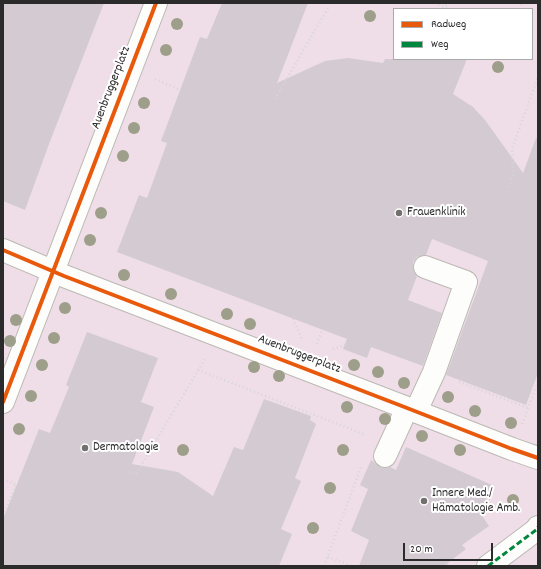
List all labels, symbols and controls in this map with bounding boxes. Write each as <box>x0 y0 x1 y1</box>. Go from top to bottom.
legend <box>393 8 533 60</box>
text: Radweg <box>431 16 466 33</box>
text: Weg <box>431 36 448 53</box>
street label: Auenbruggerplatz <box>89 44 135 132</box>
place label: Frauenklinik <box>407 205 466 221</box>
marker: Frauenklinik <box>394 208 404 218</box>
street label: Auenbruggerplatz <box>255 332 343 378</box>
place label: Dermatologie <box>93 440 159 456</box>
marker: Dermatologie <box>80 443 90 453</box>
place label: Innere Med./ Hämatologie Amb. <box>432 486 520 517</box>
marker: Innere Med./ Hämatologie Amb. <box>419 496 429 506</box>
scale bar <box>405 535 495 561</box>
text: 20 m <box>410 541 433 558</box>

